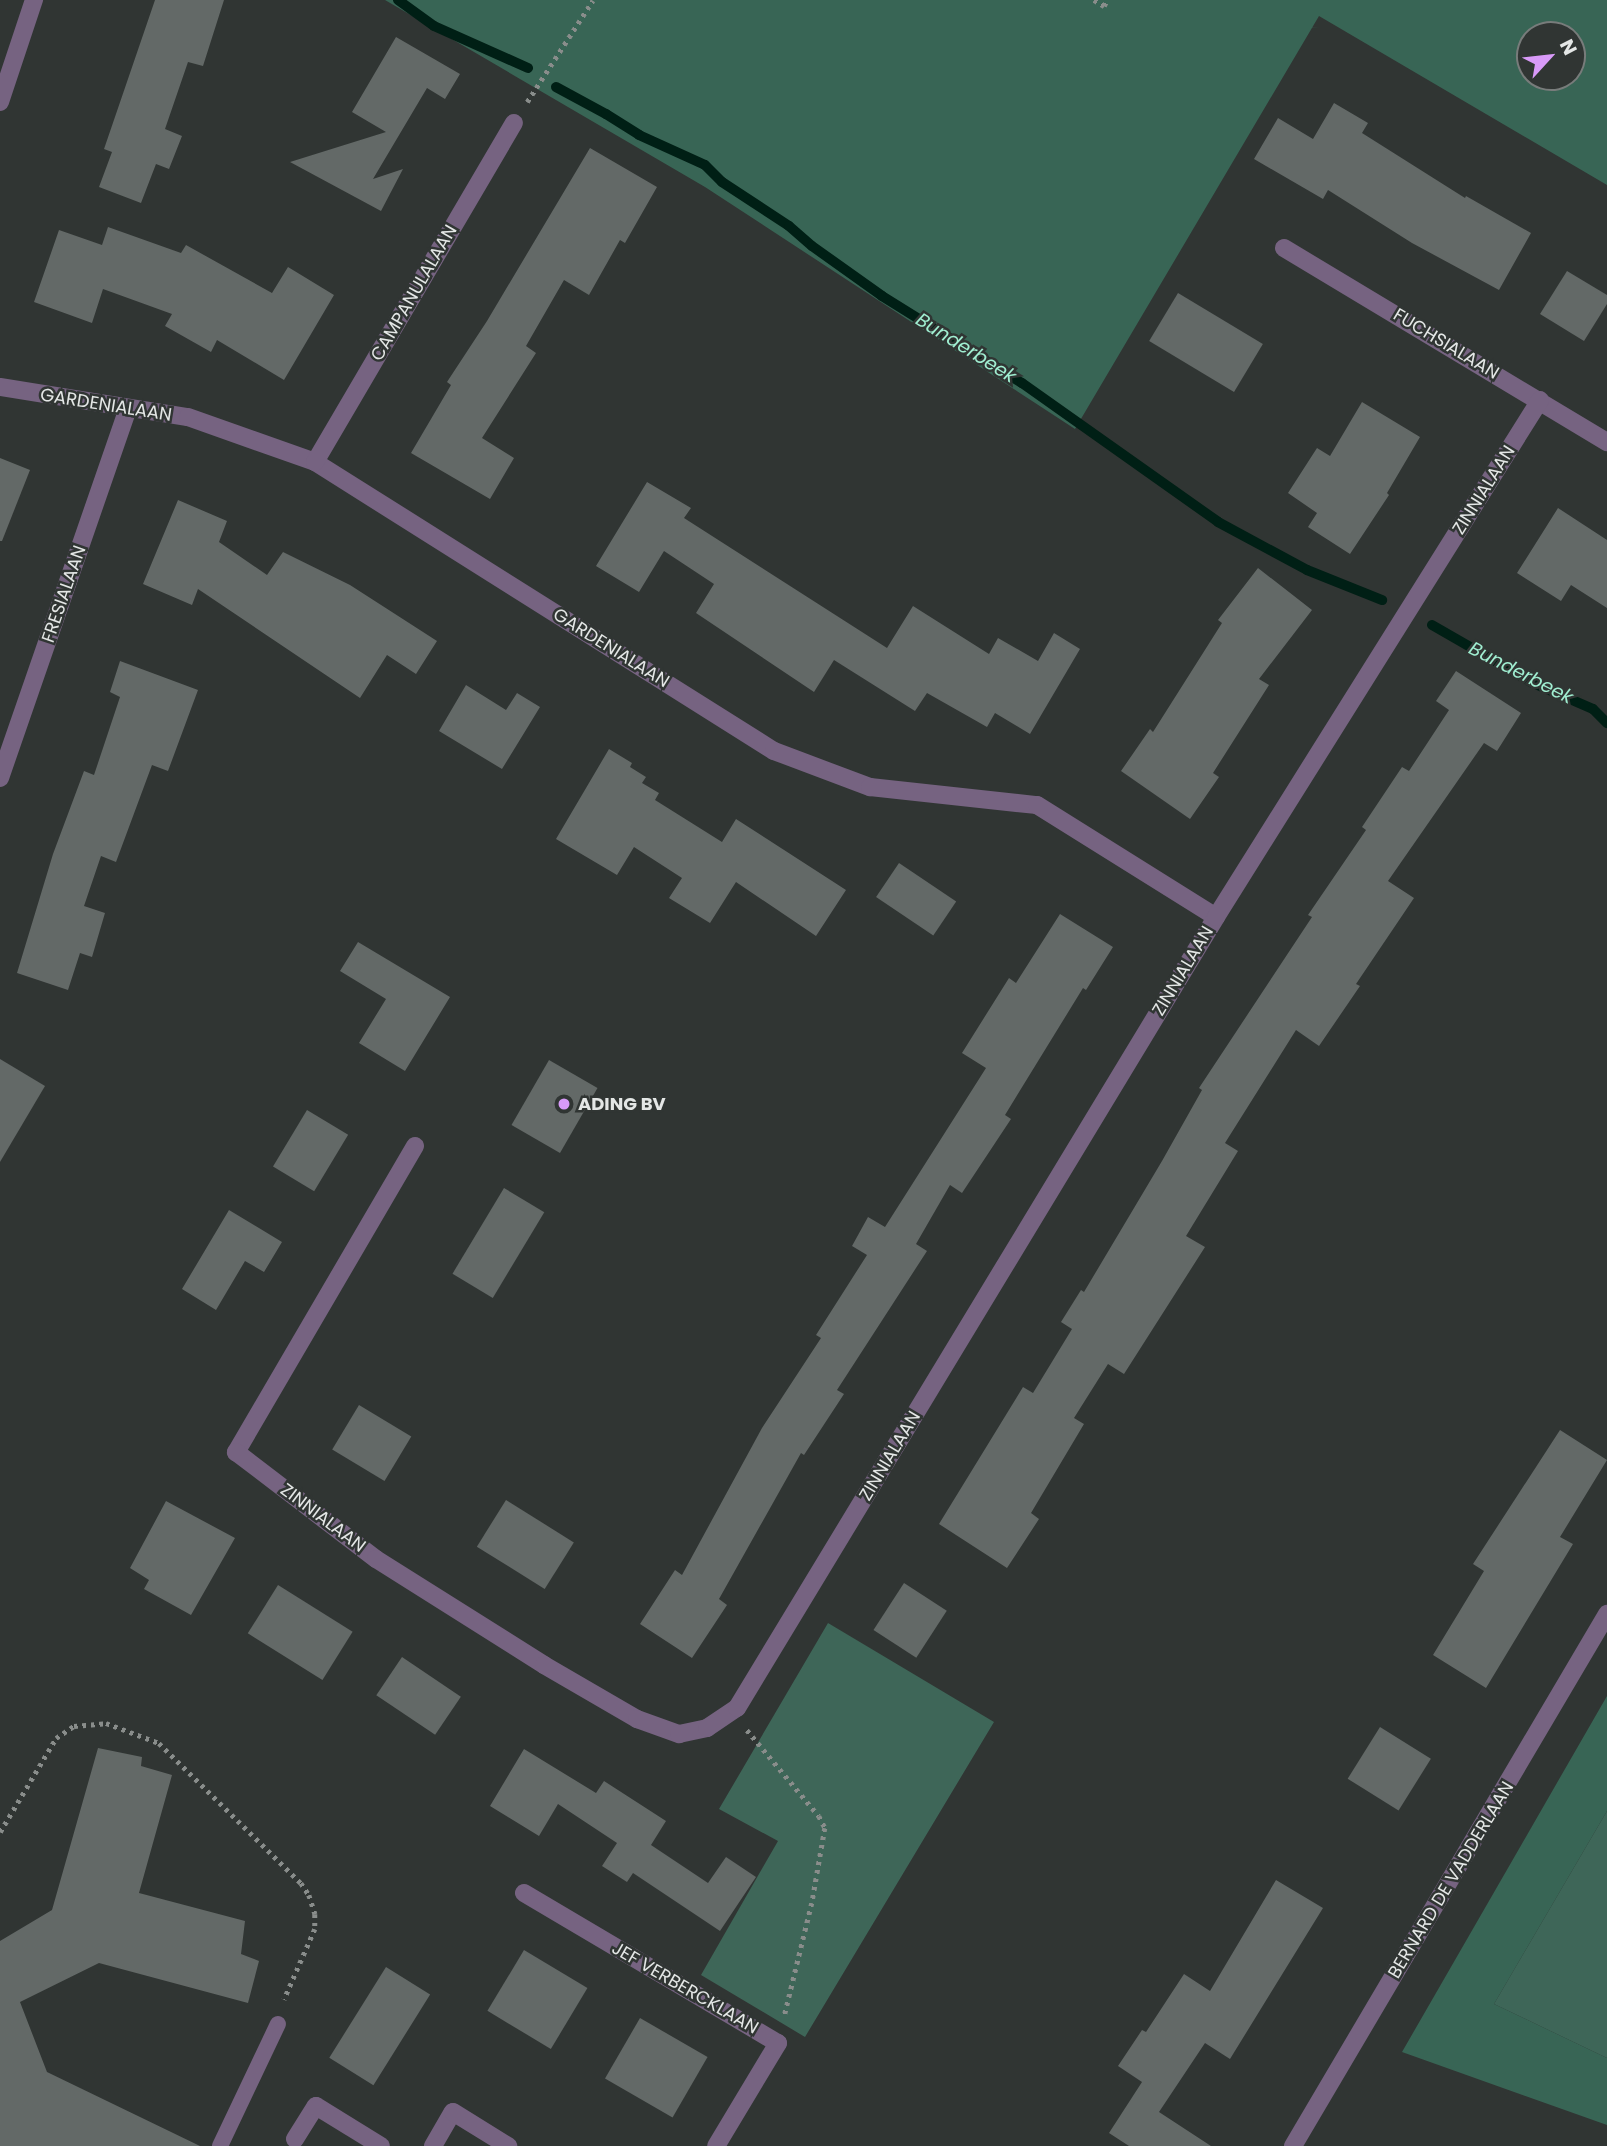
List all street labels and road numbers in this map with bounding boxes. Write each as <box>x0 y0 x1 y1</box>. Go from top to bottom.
street label: CAMPANULALAAN <box>366 221 462 365</box>
street label: FUCHSIALAAN <box>1389 304 1503 384</box>
street label: GARDENIALAAN <box>39 384 173 426</box>
street label: ZINNIALAAN <box>1448 442 1520 538</box>
street label: FRESIALAAN <box>37 543 91 645</box>
street label: GARDENIALAAN <box>549 604 673 692</box>
street label: ZINNIALAAN <box>1148 922 1218 1020</box>
street label: ZINNIALAAN <box>855 1407 925 1505</box>
street label: ZINNIALAAN <box>276 1479 370 1557</box>
street label: BERNARD DE VADDERLAAN <box>1384 1778 1518 1982</box>
street label: JEF VERBERCKLAAN <box>608 1937 762 2039</box>

